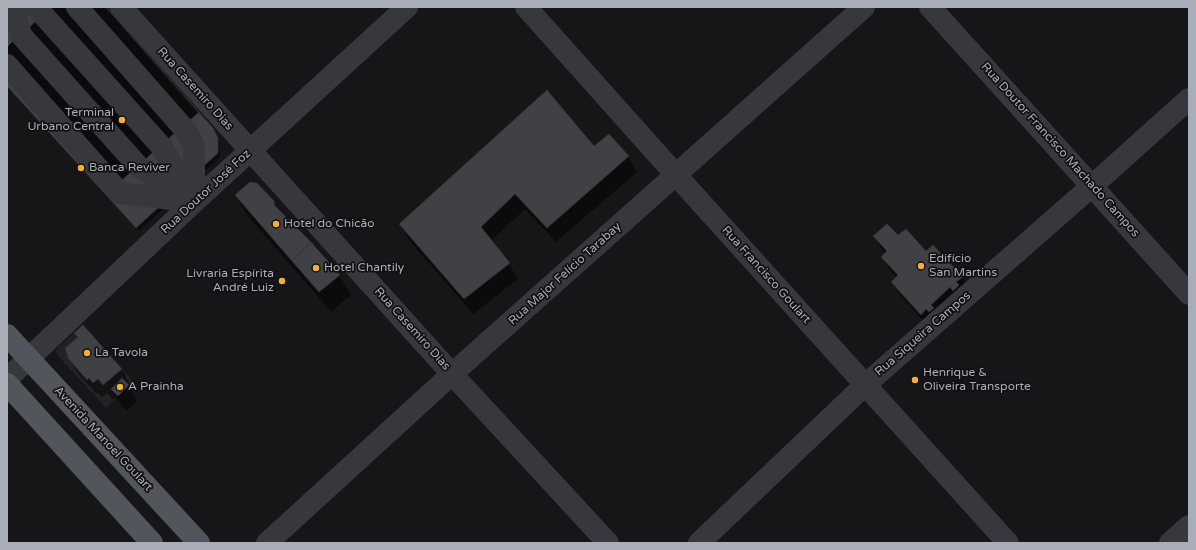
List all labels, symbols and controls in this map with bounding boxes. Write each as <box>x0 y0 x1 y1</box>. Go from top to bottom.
street label: Rua Casemiro Dias <box>154 45 236 133</box>
street label: Rua Doutor Francisco Machado Campos <box>978 60 1142 240</box>
place label: Terminal Urbano Central <box>27 106 114 134</box>
marker: Terminal Urbano Central <box>117 115 127 125</box>
street label: Rua Doutor José Foz <box>158 147 254 237</box>
place label: Banca Reviver <box>89 161 170 175</box>
marker: Banca Reviver <box>76 163 86 173</box>
place label: Hotel do Chicão <box>284 217 375 231</box>
marker: Hotel do Chicão <box>271 219 281 229</box>
street label: Rua Major Felício Tarabay <box>506 220 624 328</box>
street label: Rua Francisco Goulart <box>719 223 813 327</box>
place label: Edifício San Martins <box>929 252 997 280</box>
place label: Hotel Chantily <box>324 261 404 275</box>
marker: Edifício San Martins <box>916 261 926 271</box>
marker: Hotel Chantily <box>311 263 321 273</box>
place label: Livraria Espírita André Luiz <box>186 267 274 295</box>
marker: Livraria Espírita André Luiz <box>277 276 287 286</box>
street label: Rua Casemiro Dias <box>371 285 453 373</box>
street label: Rua Siqueira Campos <box>872 289 974 379</box>
place label: La Tavola <box>95 346 148 360</box>
marker: La Tavola <box>82 348 92 358</box>
place label: Henrique & Oliveira Transporte <box>923 366 1031 394</box>
marker: Henrique & Oliveira Transporte <box>910 375 920 385</box>
place label: A Prainha <box>128 380 184 394</box>
marker: A Prainha <box>115 382 125 392</box>
street label: Avenida Manoel Goulart <box>51 384 155 494</box>

